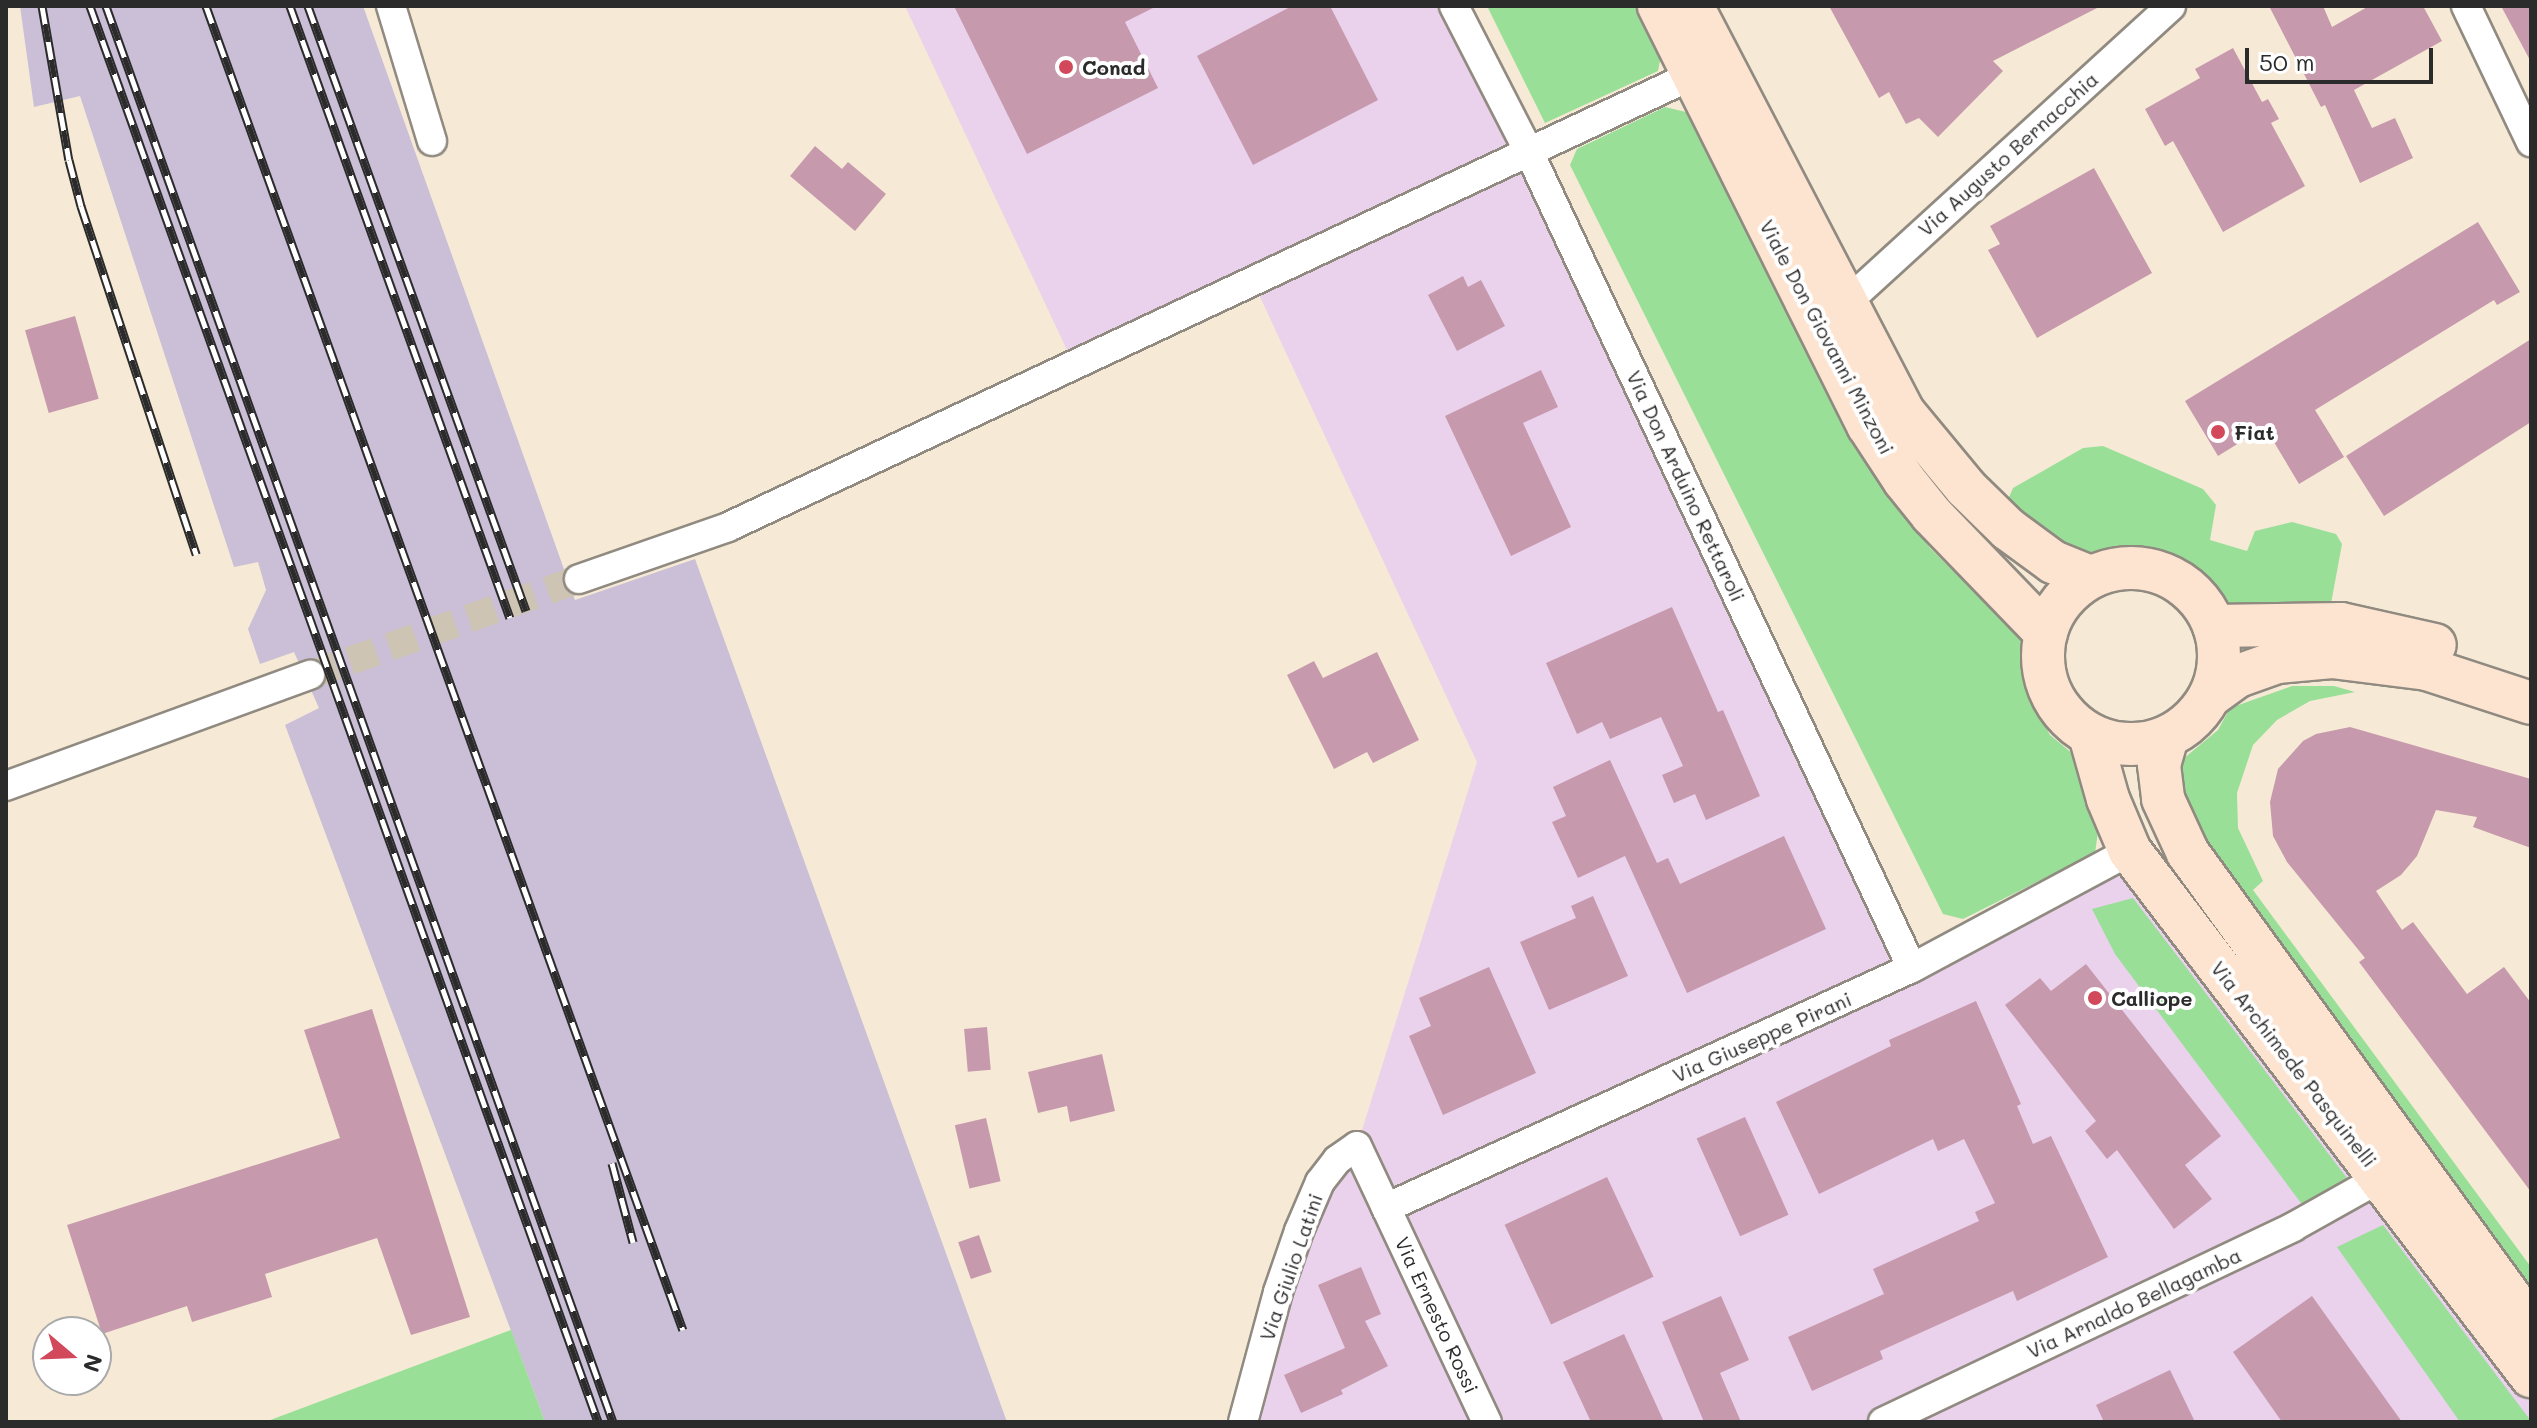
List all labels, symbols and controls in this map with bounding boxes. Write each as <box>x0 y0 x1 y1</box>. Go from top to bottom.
scale bar <box>2249 32 2437 82</box>
text: 50 m <box>2259 46 2315 77</box>
place label: Conad <box>1082 55 1145 79</box>
marker: Conad <box>1057 58 1075 76</box>
street label: Via Augusto Bernacchia <box>1913 67 2103 241</box>
street label: Viale Don Giovanni Minzoni <box>1755 216 1899 458</box>
street label: Via Don Arduino Rettaroli <box>1622 367 1750 605</box>
place label: Fiat <box>2234 420 2275 444</box>
marker: Fiat <box>2209 423 2227 441</box>
street label: Via Archimede Pasquinelli <box>2206 956 2382 1172</box>
place label: Calliope <box>2111 986 2192 1010</box>
street label: Via Giuseppe Pirani <box>1669 987 1855 1087</box>
marker: Calliope <box>2086 989 2104 1007</box>
street label: Via Giulio Latini <box>1255 1190 1327 1344</box>
street label: Via Ernesto Rossi <box>1390 1233 1484 1397</box>
street label: Via Arnaldo Bellagamba <box>2023 1243 2245 1363</box>
north arrow <box>32 1316 112 1396</box>
text: N <box>77 1351 110 1376</box>

